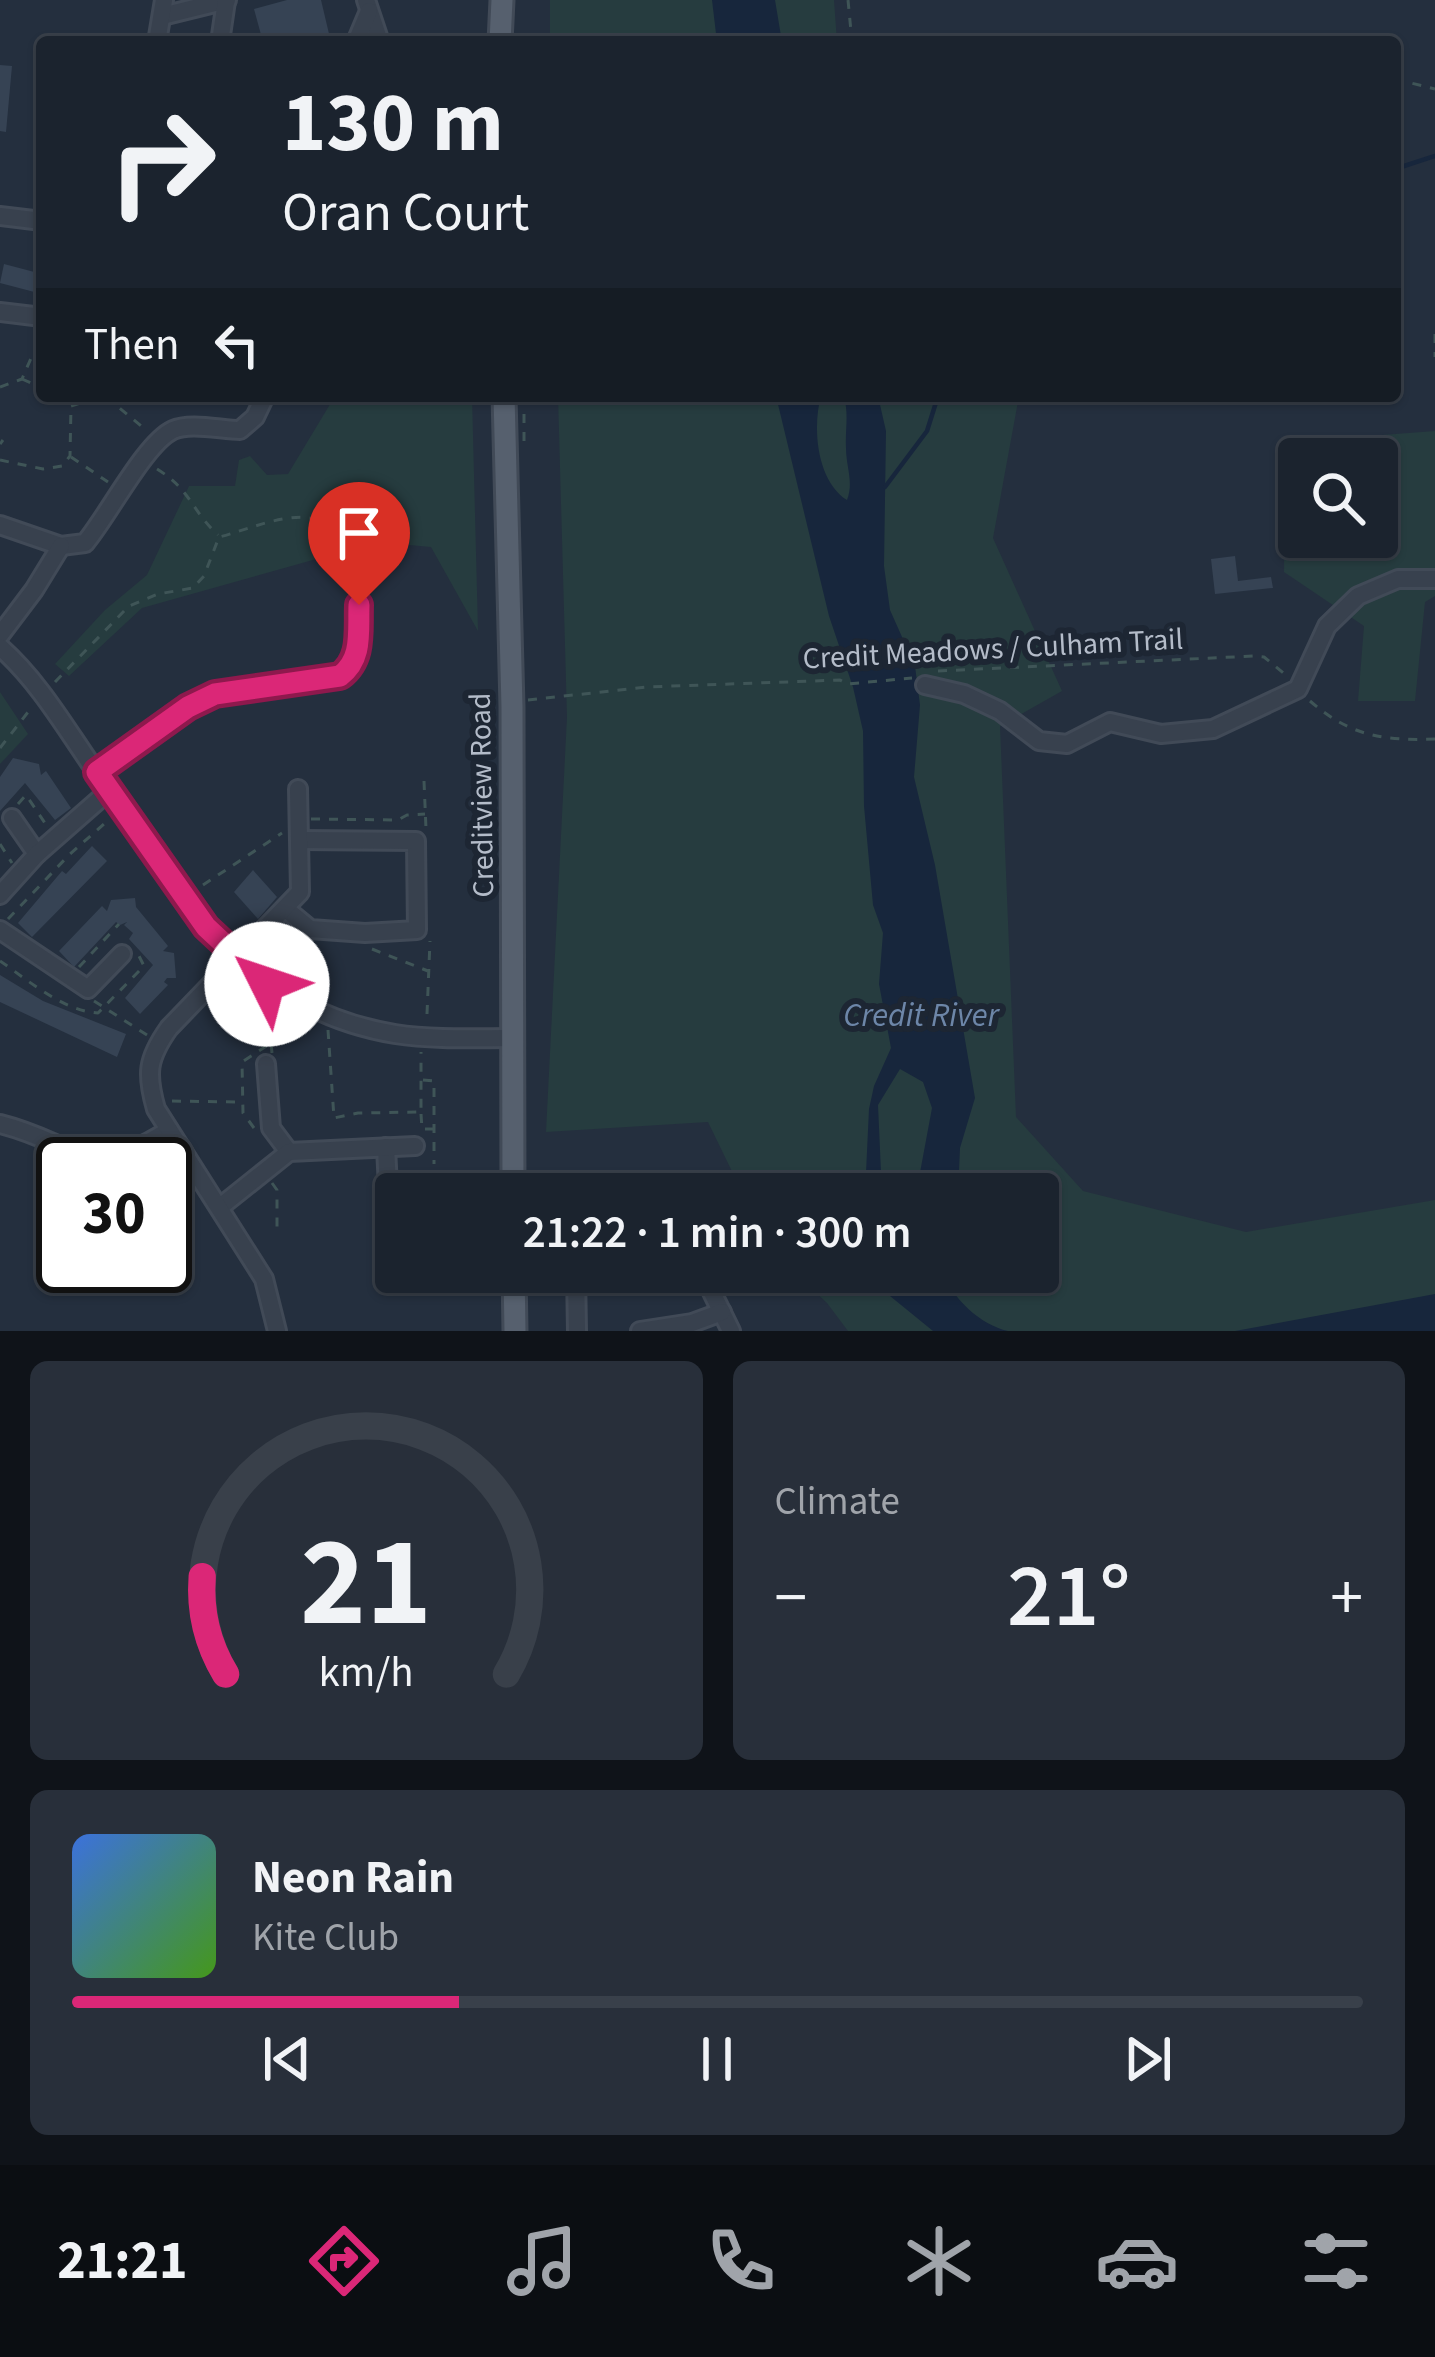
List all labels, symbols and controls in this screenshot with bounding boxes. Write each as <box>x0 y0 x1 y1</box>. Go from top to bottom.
text: 130 m <box>282 64 504 184</box>
icon: right <box>84 84 240 240</box>
text: Oran Court <box>282 175 529 252</box>
icon: left <box>204 312 270 378</box>
text: Then <box>84 313 180 377</box>
map controls <box>1278 438 1398 558</box>
button: search <box>1278 438 1398 558</box>
pin <box>308 482 410 605</box>
icon: arrive <box>326 500 392 566</box>
street label: Credit Meadows / Culham Trail <box>802 618 1184 680</box>
street label: Creditview Road <box>459 692 505 898</box>
position arrow <box>204 921 330 1047</box>
water label: Credit River <box>843 992 1001 1039</box>
speed limit sign: 30 <box>36 1137 192 1293</box>
text: 21:22 · 1 min · 300 m <box>523 1201 911 1265</box>
text: Climate <box>775 1474 900 1530</box>
text: 21 <box>300 1495 432 1673</box>
text: 21° <box>1007 1533 1131 1661</box>
text: − <box>775 1551 807 1645</box>
text: + <box>1330 1551 1363 1645</box>
text: km/h <box>319 1641 414 1702</box>
text: Neon Rain <box>252 1846 454 1910</box>
text: Kite Club <box>252 1910 399 1966</box>
icon: previous <box>254 2026 320 2092</box>
icon: pause <box>684 2026 750 2092</box>
icon: next <box>1115 2026 1181 2092</box>
icon: directions <box>302 2219 386 2303</box>
icon: music <box>500 2219 584 2303</box>
icon: phone <box>699 2219 783 2303</box>
icon: climate <box>897 2219 981 2303</box>
icon: car <box>1095 2219 1179 2303</box>
icon: filters <box>1294 2219 1378 2303</box>
text: 21:21 <box>57 2223 187 2300</box>

